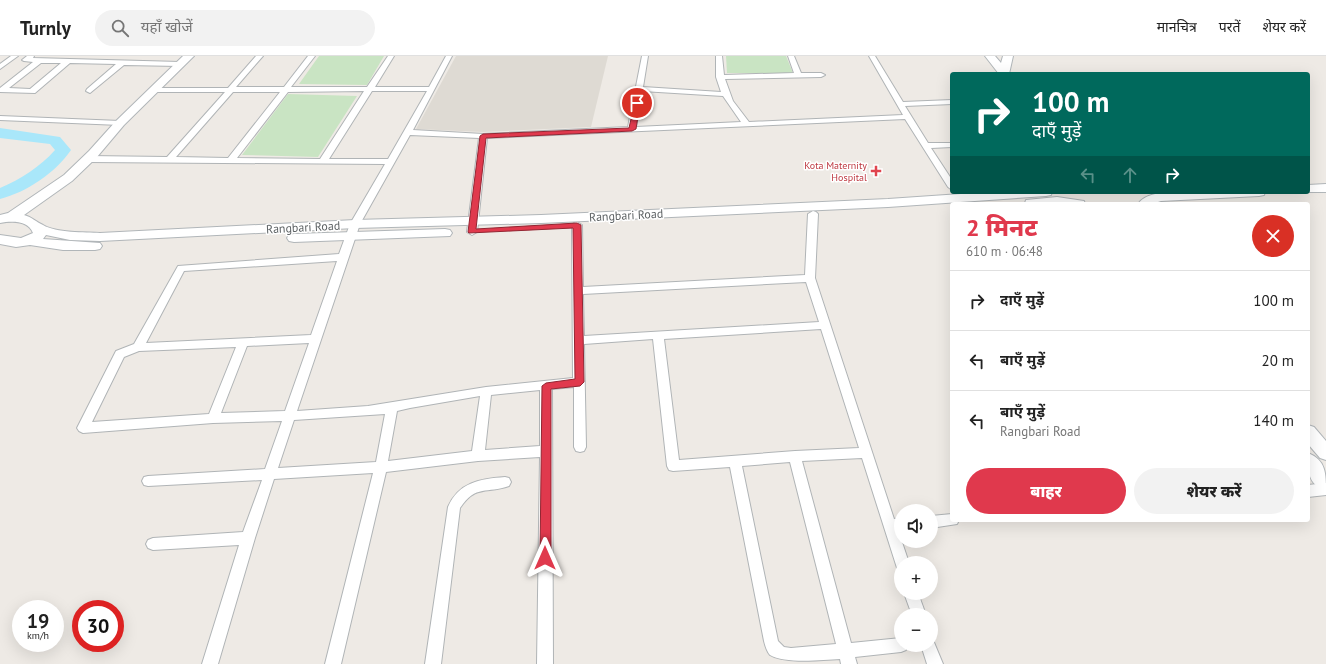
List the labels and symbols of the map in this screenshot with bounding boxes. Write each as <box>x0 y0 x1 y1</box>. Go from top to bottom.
pin <box>620 86 654 120</box>
place label: Kota Maternity Hospital <box>804 159 867 184</box>
marker: Kota Maternity Hospital <box>870 165 882 177</box>
street label: Rangbari Road <box>588 206 664 224</box>
street label: Rangbari Road <box>265 218 341 236</box>
position arrow <box>524 537 566 579</box>
speed limit sign: 30 <box>72 600 124 652</box>

